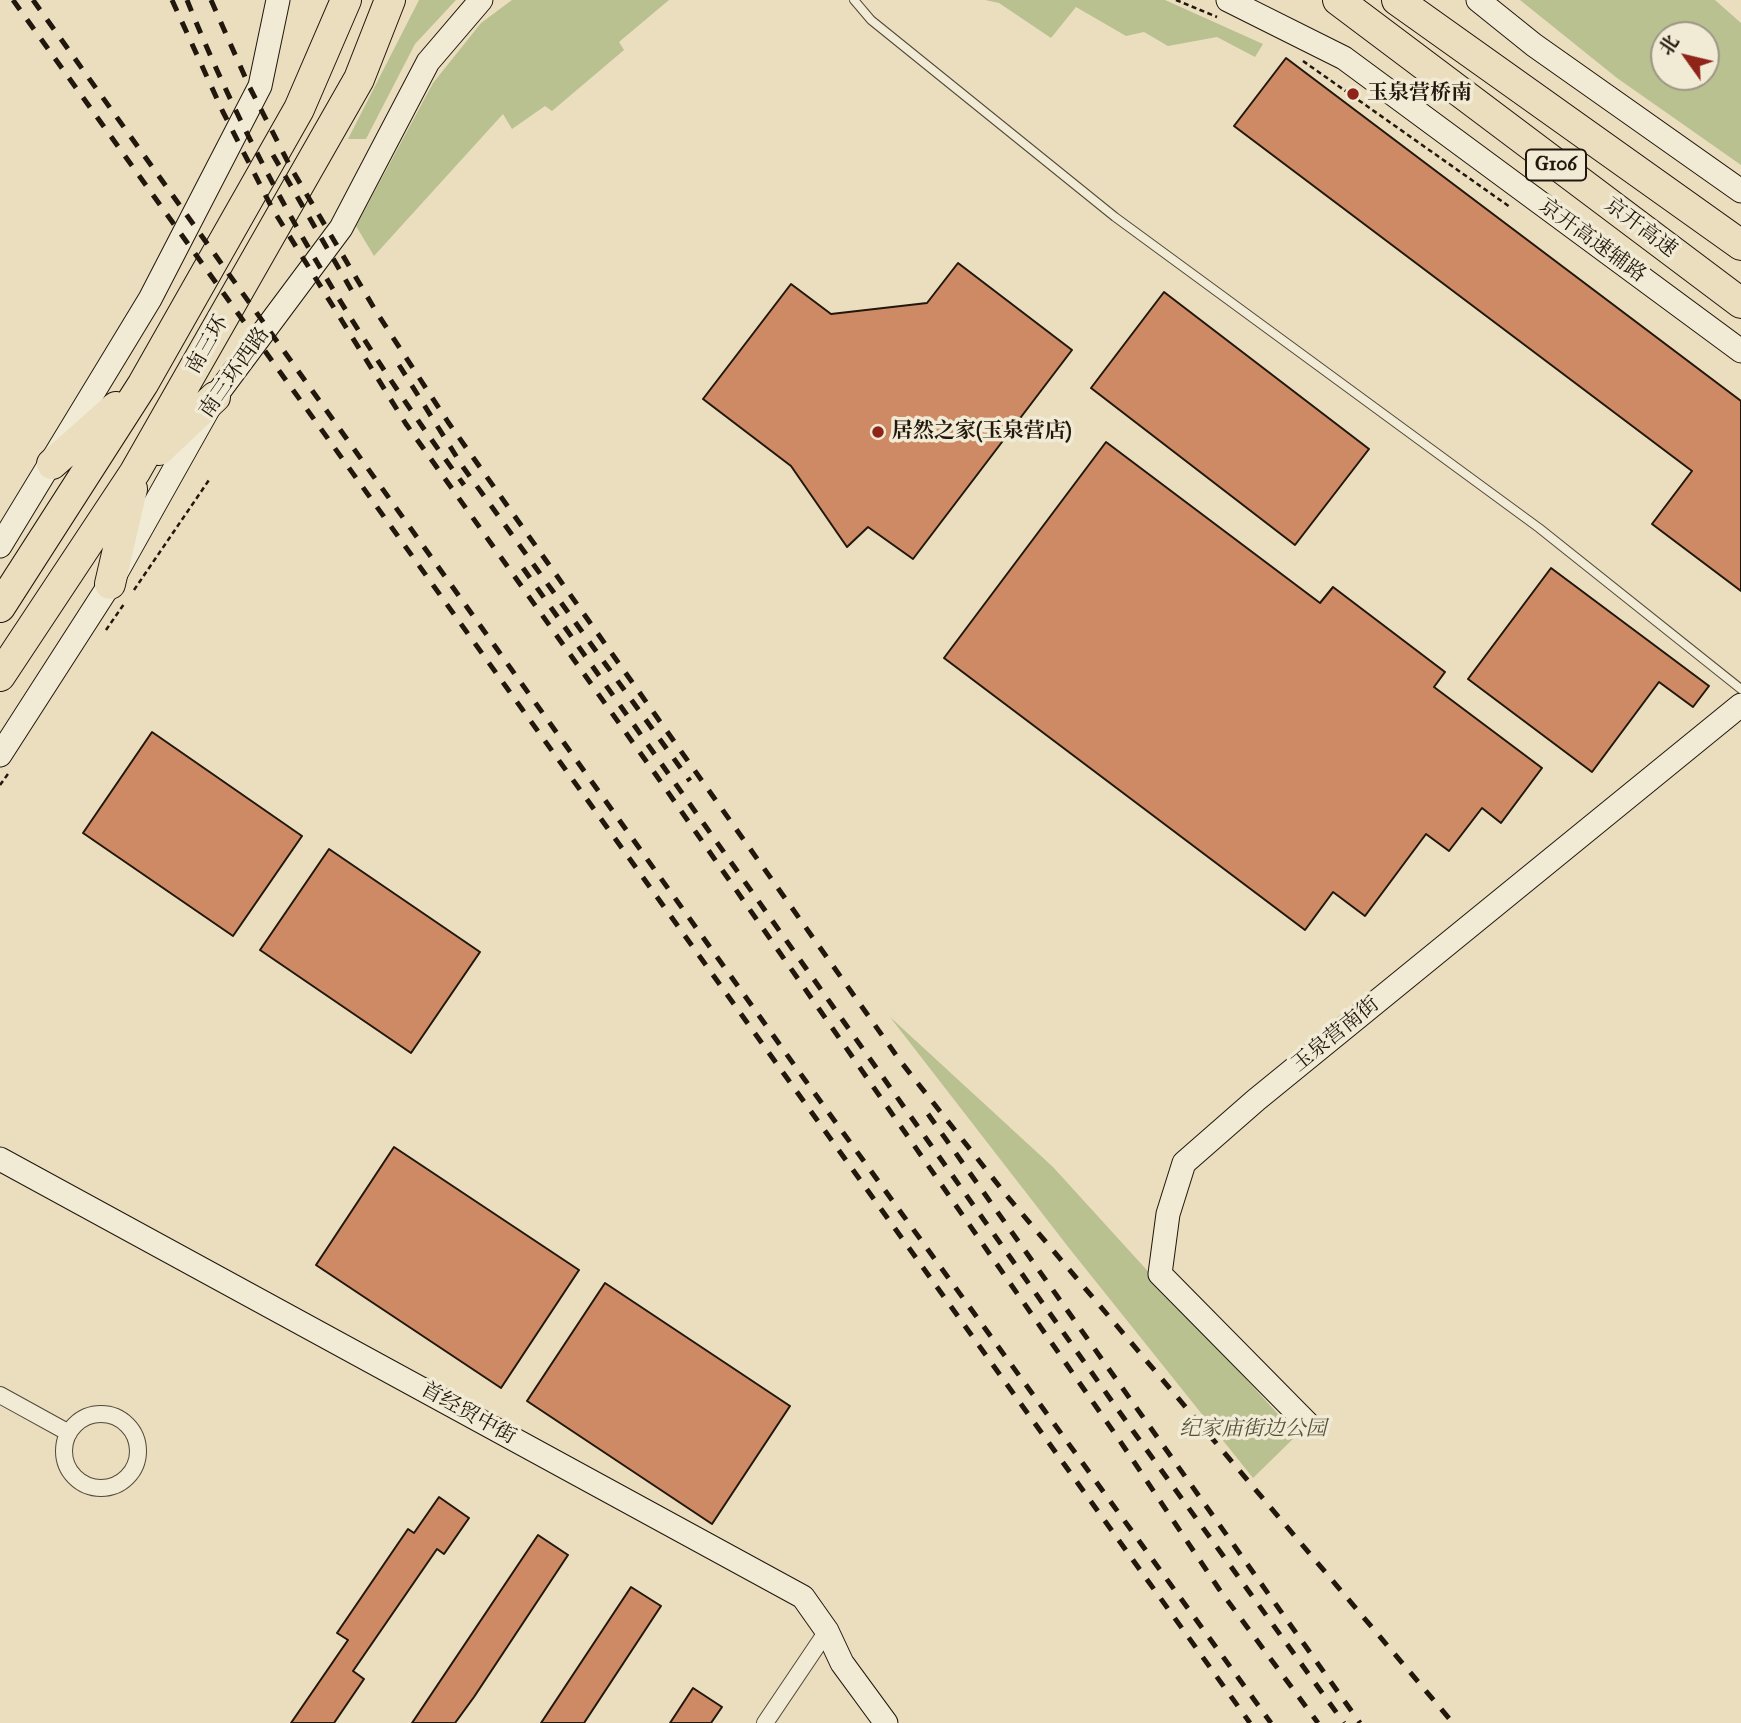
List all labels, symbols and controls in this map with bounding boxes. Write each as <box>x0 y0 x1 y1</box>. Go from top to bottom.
north arrow <box>1650 21 1720 91</box>
text: 北 <box>1654 31 1684 59</box>
place label: 玉泉营桥南 <box>1367 81 1472 107</box>
marker: 玉泉营桥南 <box>1345 86 1361 102</box>
road number: G106 <box>1526 150 1586 181</box>
street label: 京开高速 <box>1599 193 1681 263</box>
street label: 京开高速辅路 <box>1534 194 1650 288</box>
street label: 南三环 <box>181 311 235 379</box>
street label: 南三环西路 <box>195 323 275 423</box>
place label: 居然之家(玉泉营店) <box>892 419 1072 445</box>
marker: 居然之家(玉泉营店) <box>870 424 886 440</box>
street label: 玉泉营南街 <box>1287 992 1385 1078</box>
street label: 首经贸中街 <box>416 1378 520 1450</box>
park label: 纪家庙街边公园 <box>1180 1417 1326 1443</box>

